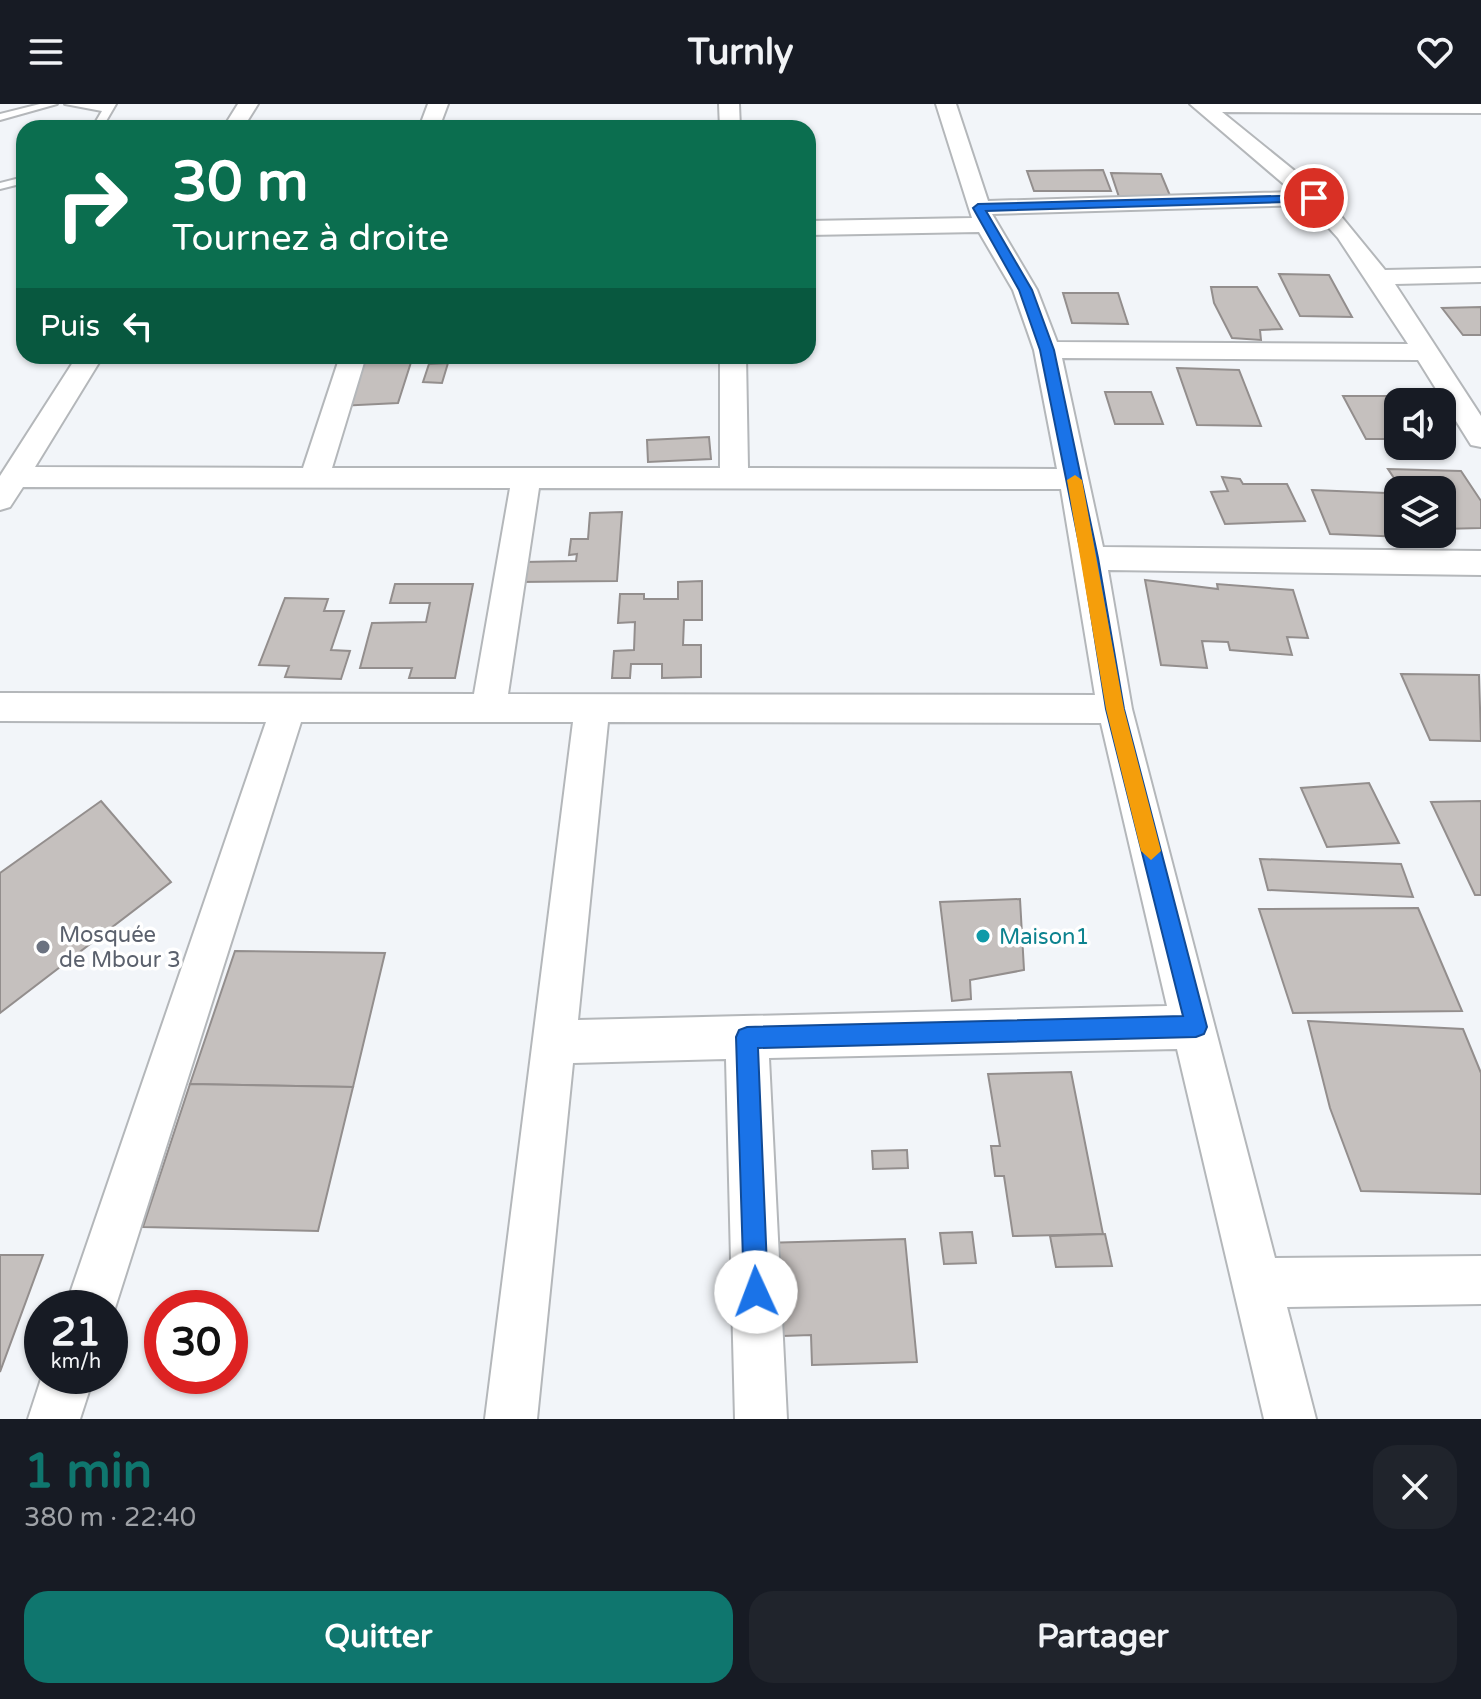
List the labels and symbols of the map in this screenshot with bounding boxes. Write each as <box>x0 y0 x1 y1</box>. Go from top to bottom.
pin <box>1280 164 1348 232</box>
place label: Mosquée de Mbour 3 <box>59 922 181 973</box>
place label: Maison1 <box>999 924 1089 950</box>
marker: Maison1 <box>974 927 992 945</box>
marker: Mosquée de Mbour 3 <box>34 938 52 956</box>
position arrow <box>714 1250 798 1334</box>
speed limit sign: 30 <box>144 1290 248 1394</box>

